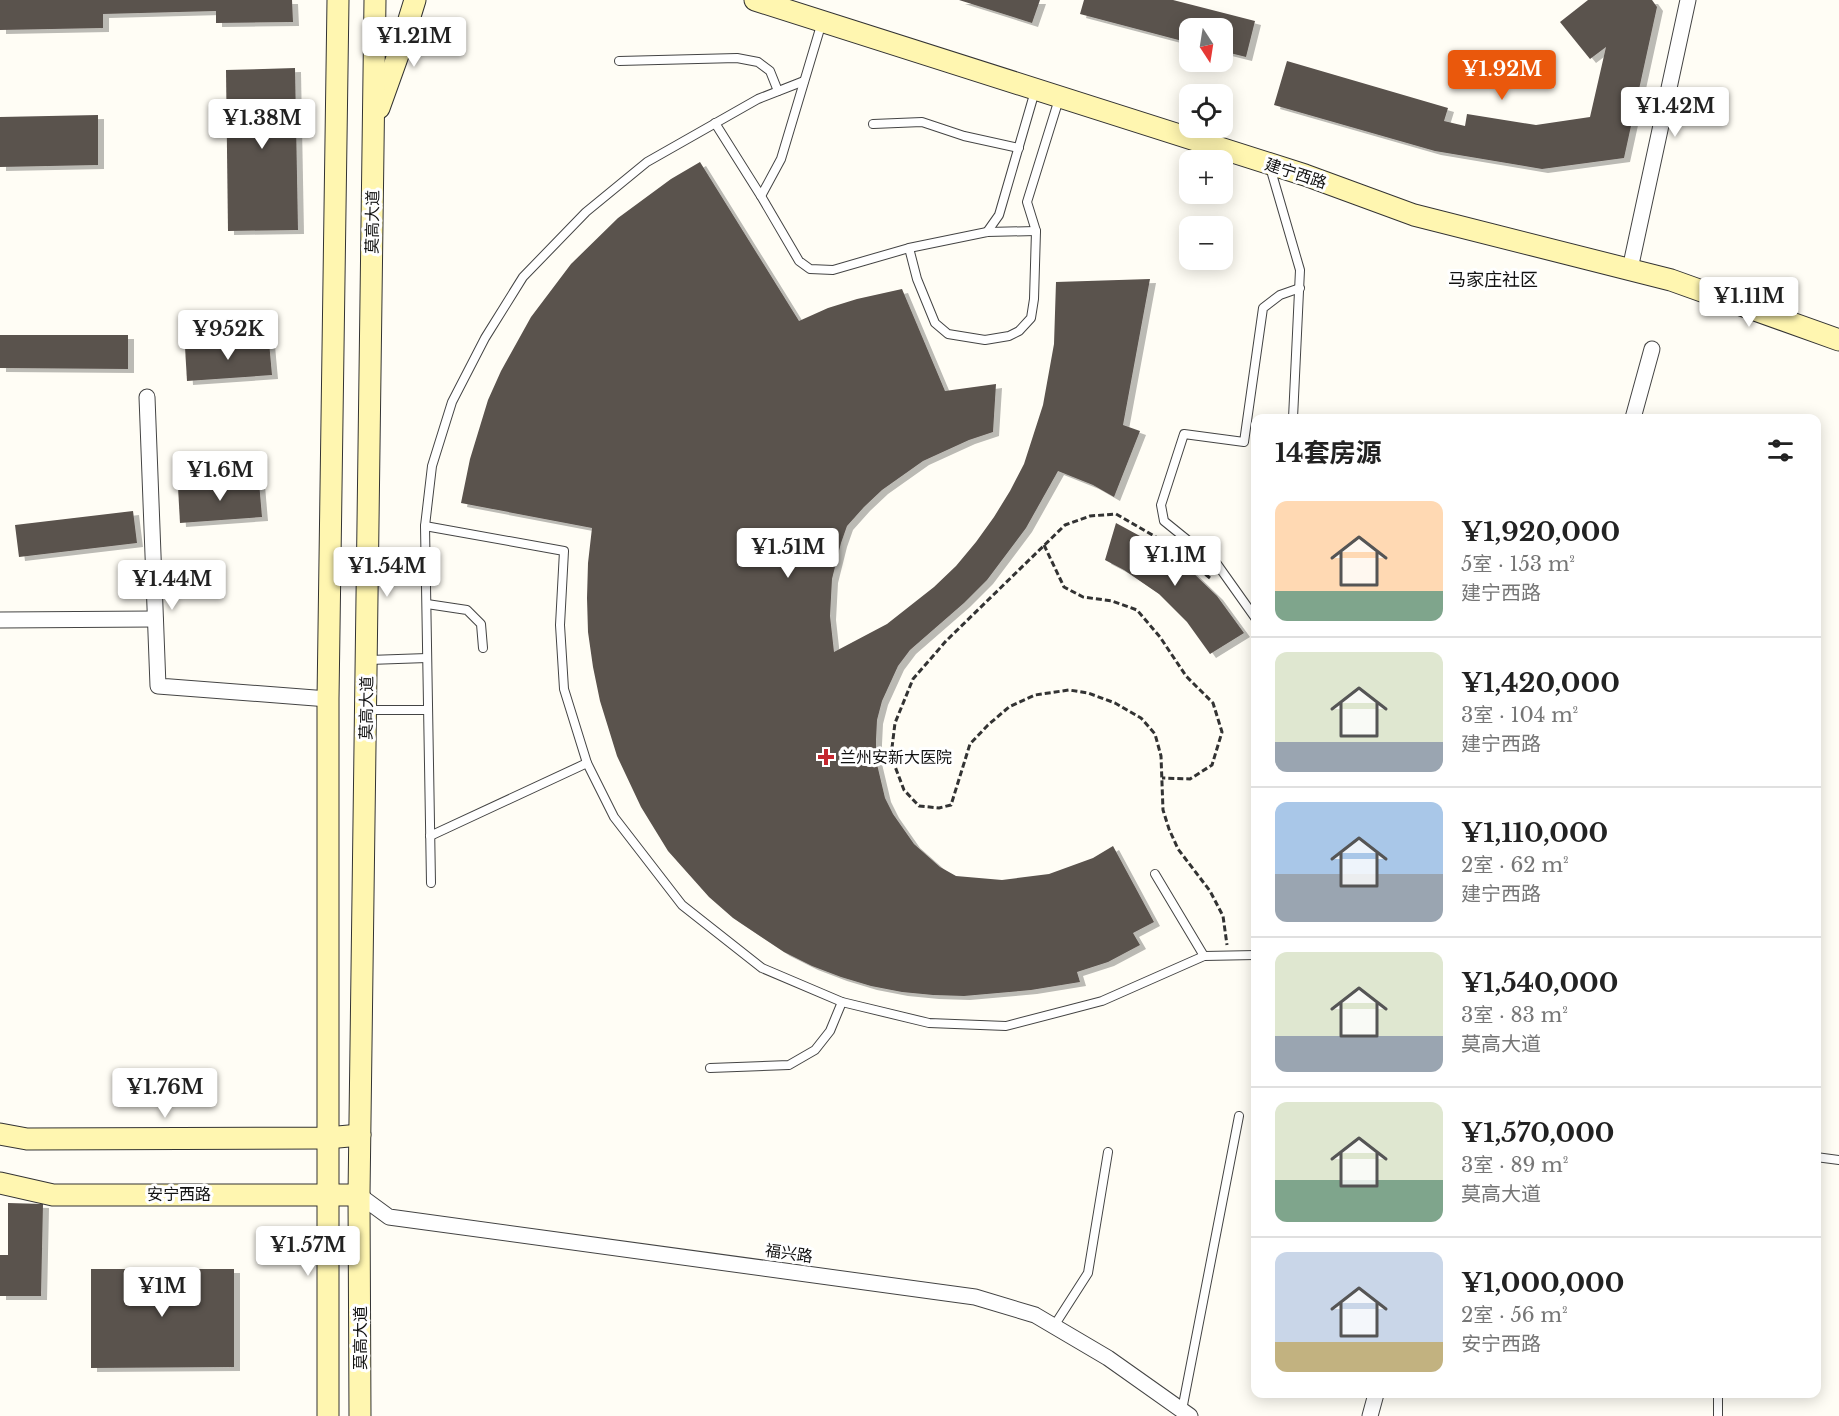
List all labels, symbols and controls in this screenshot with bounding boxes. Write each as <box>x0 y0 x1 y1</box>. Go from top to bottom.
pin: ¥1.21M <box>365 17 463 68</box>
north arrow <box>1179 18 1233 72</box>
map controls <box>1179 18 1233 270</box>
text: ¥1.21M <box>376 24 452 48</box>
pin: ¥1.92M <box>1453 50 1551 101</box>
text: ¥1.92M <box>1462 57 1542 81</box>
button: locate <box>1179 84 1233 138</box>
pin: ¥1.42M <box>1626 87 1724 138</box>
text: ¥1.42M <box>1635 94 1715 118</box>
pin: ¥1.38M <box>213 99 311 150</box>
text: ¥1.38M <box>222 106 302 130</box>
button: + <box>1179 150 1233 204</box>
street label: 建宁西路 <box>1262 154 1330 192</box>
street label: 莫高大道 <box>361 190 383 254</box>
button: − <box>1179 216 1233 270</box>
district label: 马家庄社区 <box>1448 269 1538 291</box>
pin: ¥1.11M <box>1700 277 1798 328</box>
text: ¥1.11M <box>1713 284 1785 308</box>
pin: ¥952K <box>186 310 270 361</box>
text: ¥952K <box>192 317 264 341</box>
icon: filters <box>1764 434 1797 467</box>
text: 14套房源 <box>1275 437 1382 469</box>
pin: ¥1.6M <box>178 451 262 502</box>
text: ¥1.6M <box>186 458 254 482</box>
text: ¥1,920,000 <box>1461 516 1620 548</box>
icon: home <box>1323 525 1395 597</box>
pin: ¥1.51M <box>739 528 837 579</box>
text: ¥1.51M <box>751 535 825 559</box>
pin: ¥1.1M <box>1133 536 1217 587</box>
text: ¥1.1M <box>1144 543 1206 567</box>
pin: ¥1.54M <box>338 547 436 598</box>
text: 5室 · 153 m² <box>1461 552 1575 576</box>
text: ¥1.54M <box>347 554 427 578</box>
pin: ¥1.44M <box>123 560 221 611</box>
text: ¥1.44M <box>132 567 212 591</box>
text: 建宁西路 <box>1461 581 1541 605</box>
text: ¥1,420,000 <box>1461 667 1620 699</box>
street label: 莫高大道 <box>355 676 377 740</box>
icon: home <box>1323 676 1395 748</box>
text: 3室 · 104 m² <box>1461 703 1578 727</box>
text: 建宁西路 <box>1461 732 1541 756</box>
place label: 兰州安新大医院 <box>840 747 952 767</box>
marker: 兰州安新大医院 <box>817 748 835 766</box>
text: ¥1,110,000 <box>1461 817 1608 849</box>
icon: home <box>1323 826 1395 898</box>
text: 2室 · 62 m² <box>1461 853 1569 877</box>
text: 建宁西路 <box>1461 882 1541 906</box>
text: ¥1,540,000 <box>1461 967 1618 999</box>
icon: home <box>1323 976 1395 1048</box>
text: 3室 · 83 m² <box>1461 1003 1568 1027</box>
text: 莫高大道 <box>1461 1032 1541 1056</box>
pin: ¥1.76M <box>116 1068 214 1119</box>
text: ¥1.76M <box>126 1075 204 1099</box>
text: ¥1,570,000 <box>1461 1117 1614 1149</box>
icon: home <box>1323 1126 1395 1198</box>
text: 3室 · 89 m² <box>1461 1153 1568 1177</box>
text: 莫高大道 <box>1461 1182 1541 1206</box>
street label: 安宁西路 <box>147 1184 211 1204</box>
pin: ¥1.57M <box>259 1226 357 1277</box>
text: ¥1.57M <box>270 1233 346 1257</box>
street label: 福兴路 <box>764 1240 814 1266</box>
pin: ¥1M <box>133 1267 191 1318</box>
text: ¥1,000,000 <box>1461 1267 1624 1299</box>
text: ¥1M <box>138 1274 186 1298</box>
icon: home <box>1323 1276 1395 1348</box>
text: 2室 · 56 m² <box>1461 1303 1568 1327</box>
street label: 莫高大道 <box>350 1306 370 1370</box>
text: 安宁西路 <box>1461 1332 1541 1356</box>

